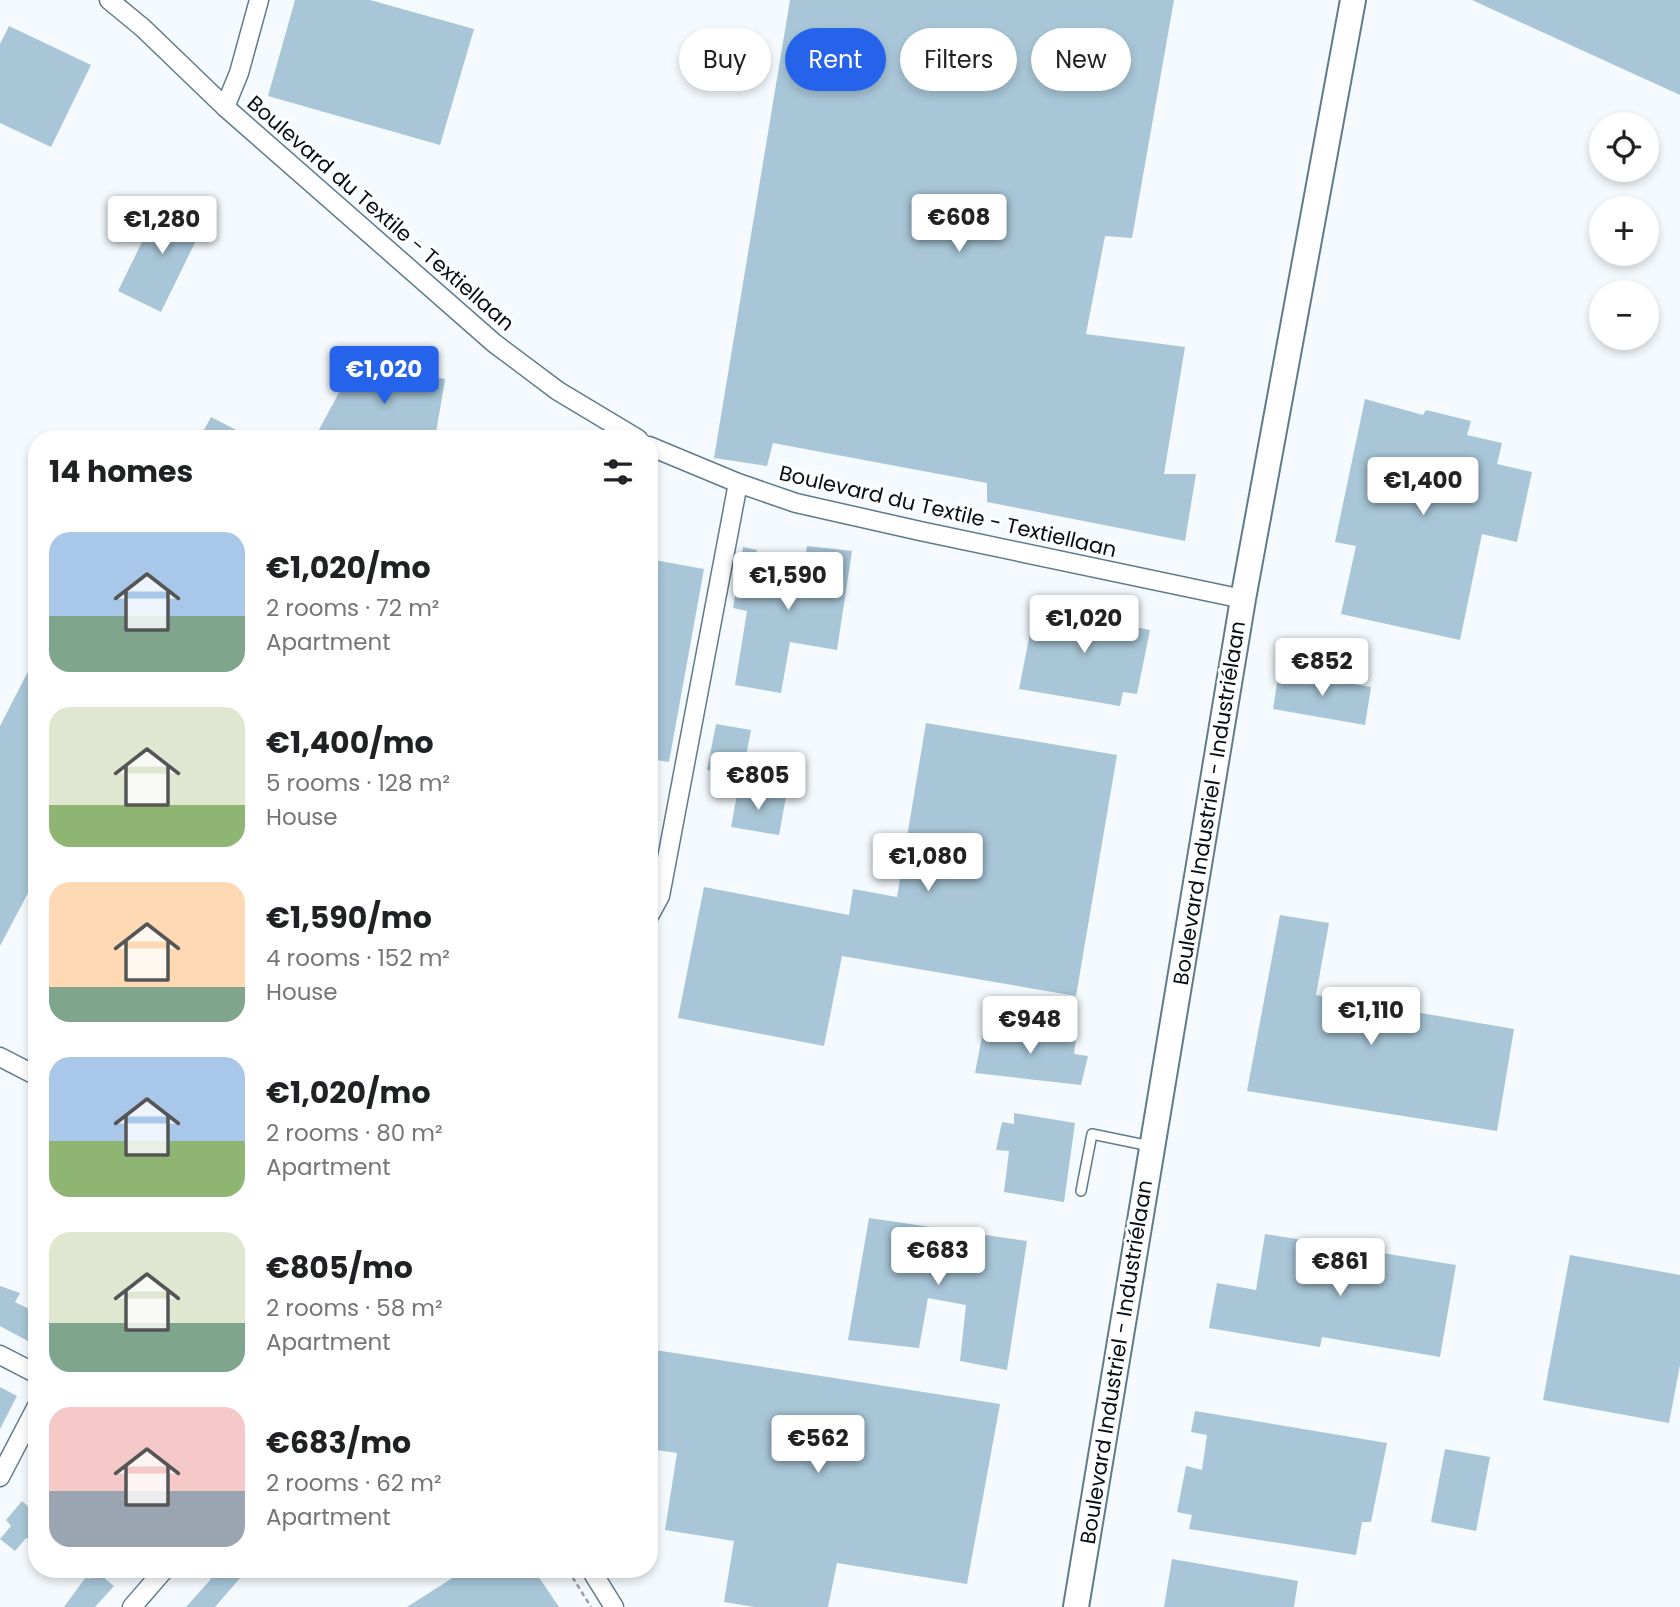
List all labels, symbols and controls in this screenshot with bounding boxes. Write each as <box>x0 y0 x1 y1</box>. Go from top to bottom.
chip: Buy <box>679 28 771 91</box>
chip: Rent <box>785 28 886 91</box>
chip: Filters <box>900 28 1017 91</box>
chip: New <box>1031 28 1131 91</box>
street label: Boulevard du Textile - Textiellaan <box>241 89 521 337</box>
map controls <box>1589 112 1659 350</box>
button: locate <box>1589 112 1659 182</box>
pin: €608 <box>918 194 1000 254</box>
pin: €1,280 <box>105 196 219 256</box>
button: + <box>1589 196 1659 266</box>
text: €608 <box>928 201 990 233</box>
text: €1,280 <box>124 203 200 235</box>
button: − <box>1589 280 1659 350</box>
pin: €1,020 <box>327 346 441 406</box>
text: €1,020 <box>346 353 422 385</box>
text: 14 homes <box>49 450 193 493</box>
icon: filters <box>599 453 637 491</box>
street label: Boulevard du Textile - Textiellaan <box>776 458 1120 564</box>
pin: €1,400 <box>1366 458 1480 517</box>
text: €1,400 <box>1383 464 1463 496</box>
text: €1,020/mo <box>266 546 431 589</box>
pin: €1,590 <box>731 552 845 612</box>
text: €1,590 <box>749 559 827 591</box>
icon: home <box>105 560 189 644</box>
text: 2 rooms · 72 m² <box>266 592 439 624</box>
pin: €1,020 <box>1027 596 1141 655</box>
text: €1,020 <box>1046 602 1122 634</box>
street label: Boulevard Industriel - Industriélaan <box>1166 619 1252 987</box>
text: Apartment <box>266 626 391 658</box>
pin: €852 <box>1281 638 1363 698</box>
text: €852 <box>1291 645 1353 677</box>
text: €1,400/mo <box>266 721 434 764</box>
icon: home <box>105 735 189 819</box>
pin: €805 <box>717 752 799 812</box>
text: €805 <box>726 759 790 791</box>
text: 5 rooms · 128 m² <box>266 767 450 799</box>
text: House <box>266 801 338 833</box>
pin: €1,080 <box>871 834 985 893</box>
text: €1,080 <box>889 840 967 872</box>
text: €1,590/mo <box>266 896 432 939</box>
icon: home <box>105 910 189 994</box>
text: 4 rooms · 152 m² <box>266 942 450 974</box>
text: House <box>266 976 338 1008</box>
pin: €1,110 <box>1314 988 1428 1047</box>
text: €1,110 <box>1338 994 1404 1026</box>
pin: €948 <box>989 996 1071 1056</box>
text: €948 <box>999 1003 1061 1035</box>
text: €1,020/mo <box>266 1071 431 1114</box>
icon: home <box>105 1085 189 1169</box>
text: 2 rooms · 80 m² <box>266 1117 443 1149</box>
text: Apartment <box>266 1151 391 1183</box>
street label: Boulevard Industriel - Industriélaan <box>1073 1178 1159 1546</box>
pin: €683 <box>897 1228 979 1287</box>
text: €683 <box>907 1234 969 1266</box>
pin: €861 <box>1299 1238 1381 1298</box>
text: €861 <box>1312 1245 1368 1277</box>
text: €805/mo <box>266 1246 413 1289</box>
icon: home <box>105 1260 189 1344</box>
text: 2 rooms · 58 m² <box>266 1292 443 1324</box>
text: Apartment <box>266 1326 391 1358</box>
pin: €562 <box>777 1416 859 1475</box>
text: €683/mo <box>266 1421 411 1464</box>
text: €562 <box>787 1422 849 1454</box>
icon: home <box>105 1435 189 1519</box>
text: 2 rooms · 62 m² <box>266 1467 442 1499</box>
text: Apartment <box>266 1501 391 1533</box>

